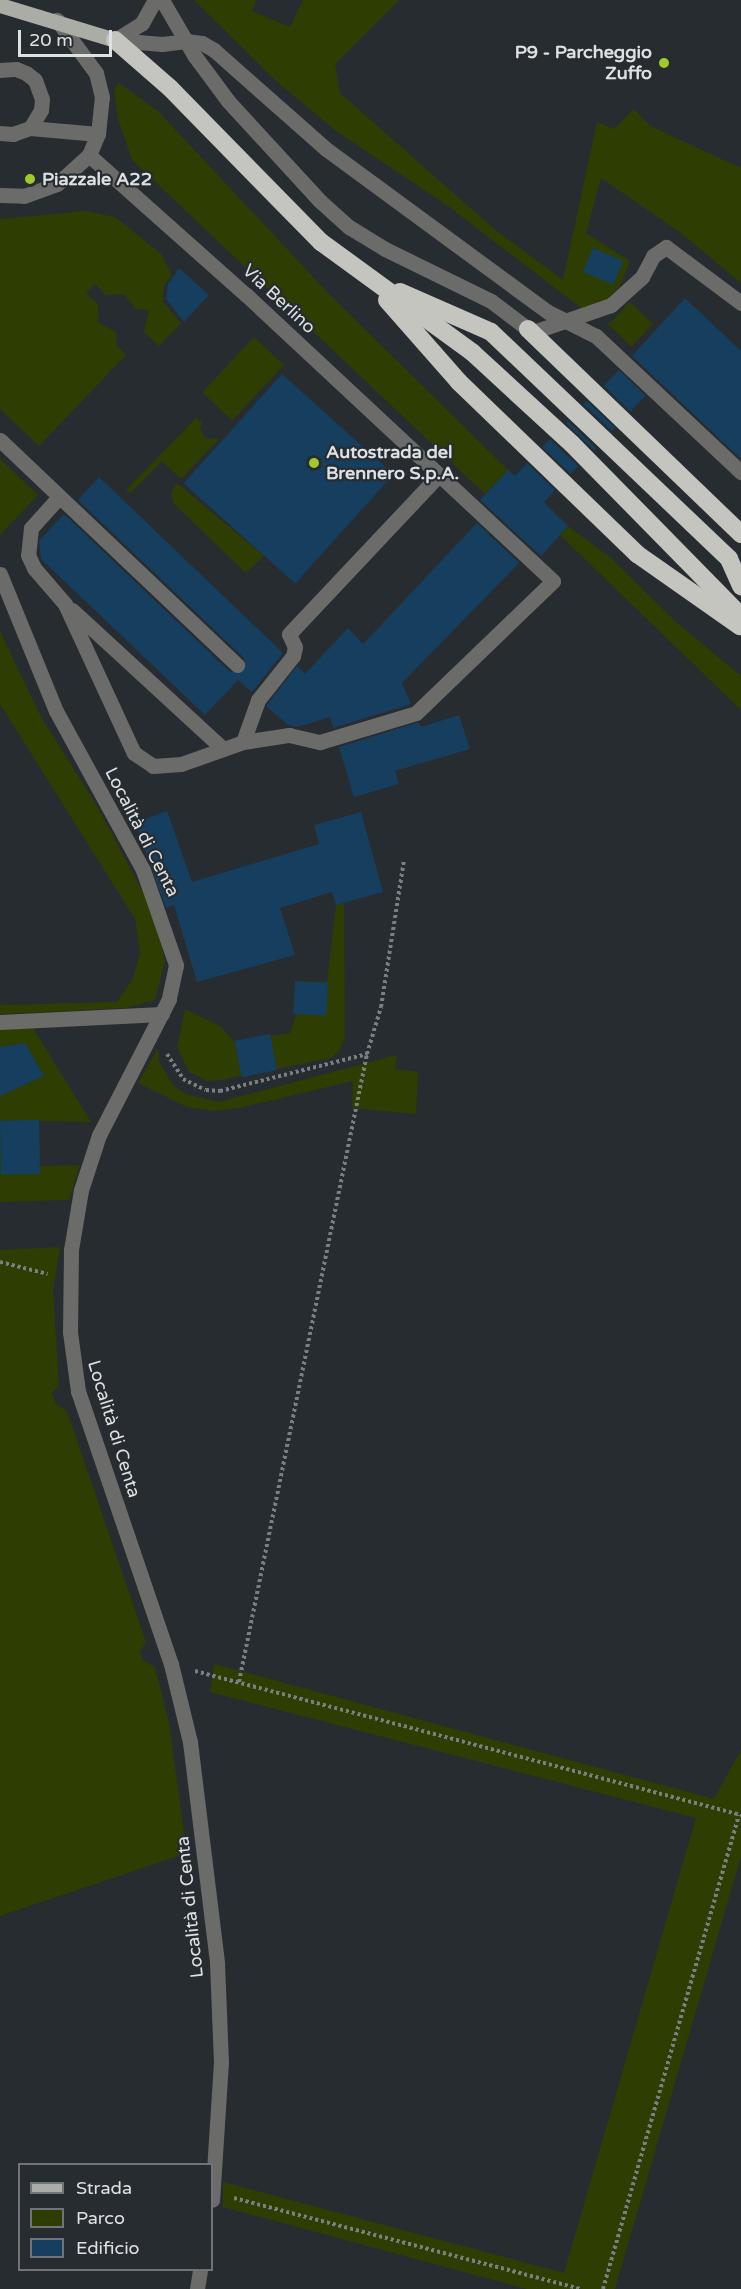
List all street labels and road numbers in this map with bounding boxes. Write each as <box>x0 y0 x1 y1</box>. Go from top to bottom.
street label: Via Berlino <box>238 260 320 338</box>
street label: Località di Centa <box>100 764 184 900</box>
street label: Località di Centa <box>83 1358 145 1500</box>
street label: Località di Centa <box>172 1835 208 1979</box>

